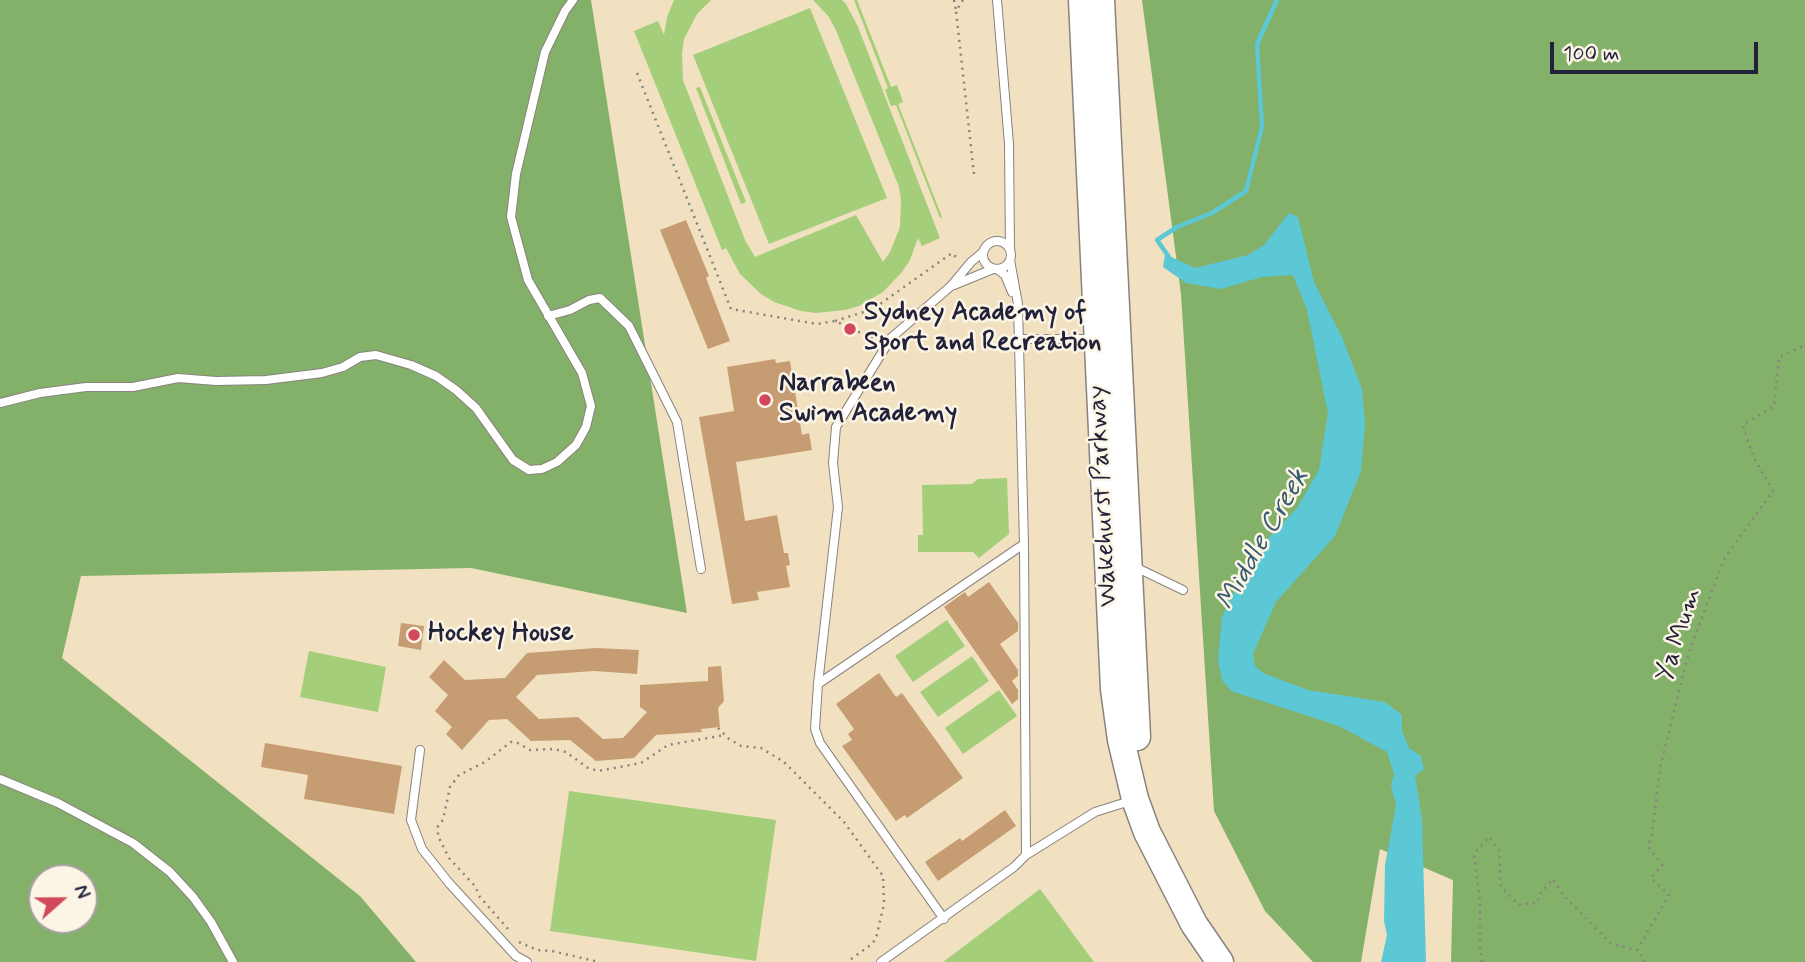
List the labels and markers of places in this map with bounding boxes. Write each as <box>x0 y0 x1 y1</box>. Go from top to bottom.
place label: Sydney Academy of Sport and Recreation <box>864 298 1101 360</box>
marker: Sydney Academy of Sport and Recreation <box>842 321 858 337</box>
place label: Narrabeen Swim Academy <box>779 369 957 430</box>
marker: Narrabeen Swim Academy <box>757 392 773 408</box>
place label: Hockey House <box>428 619 573 651</box>
marker: Hockey House <box>406 627 422 643</box>

